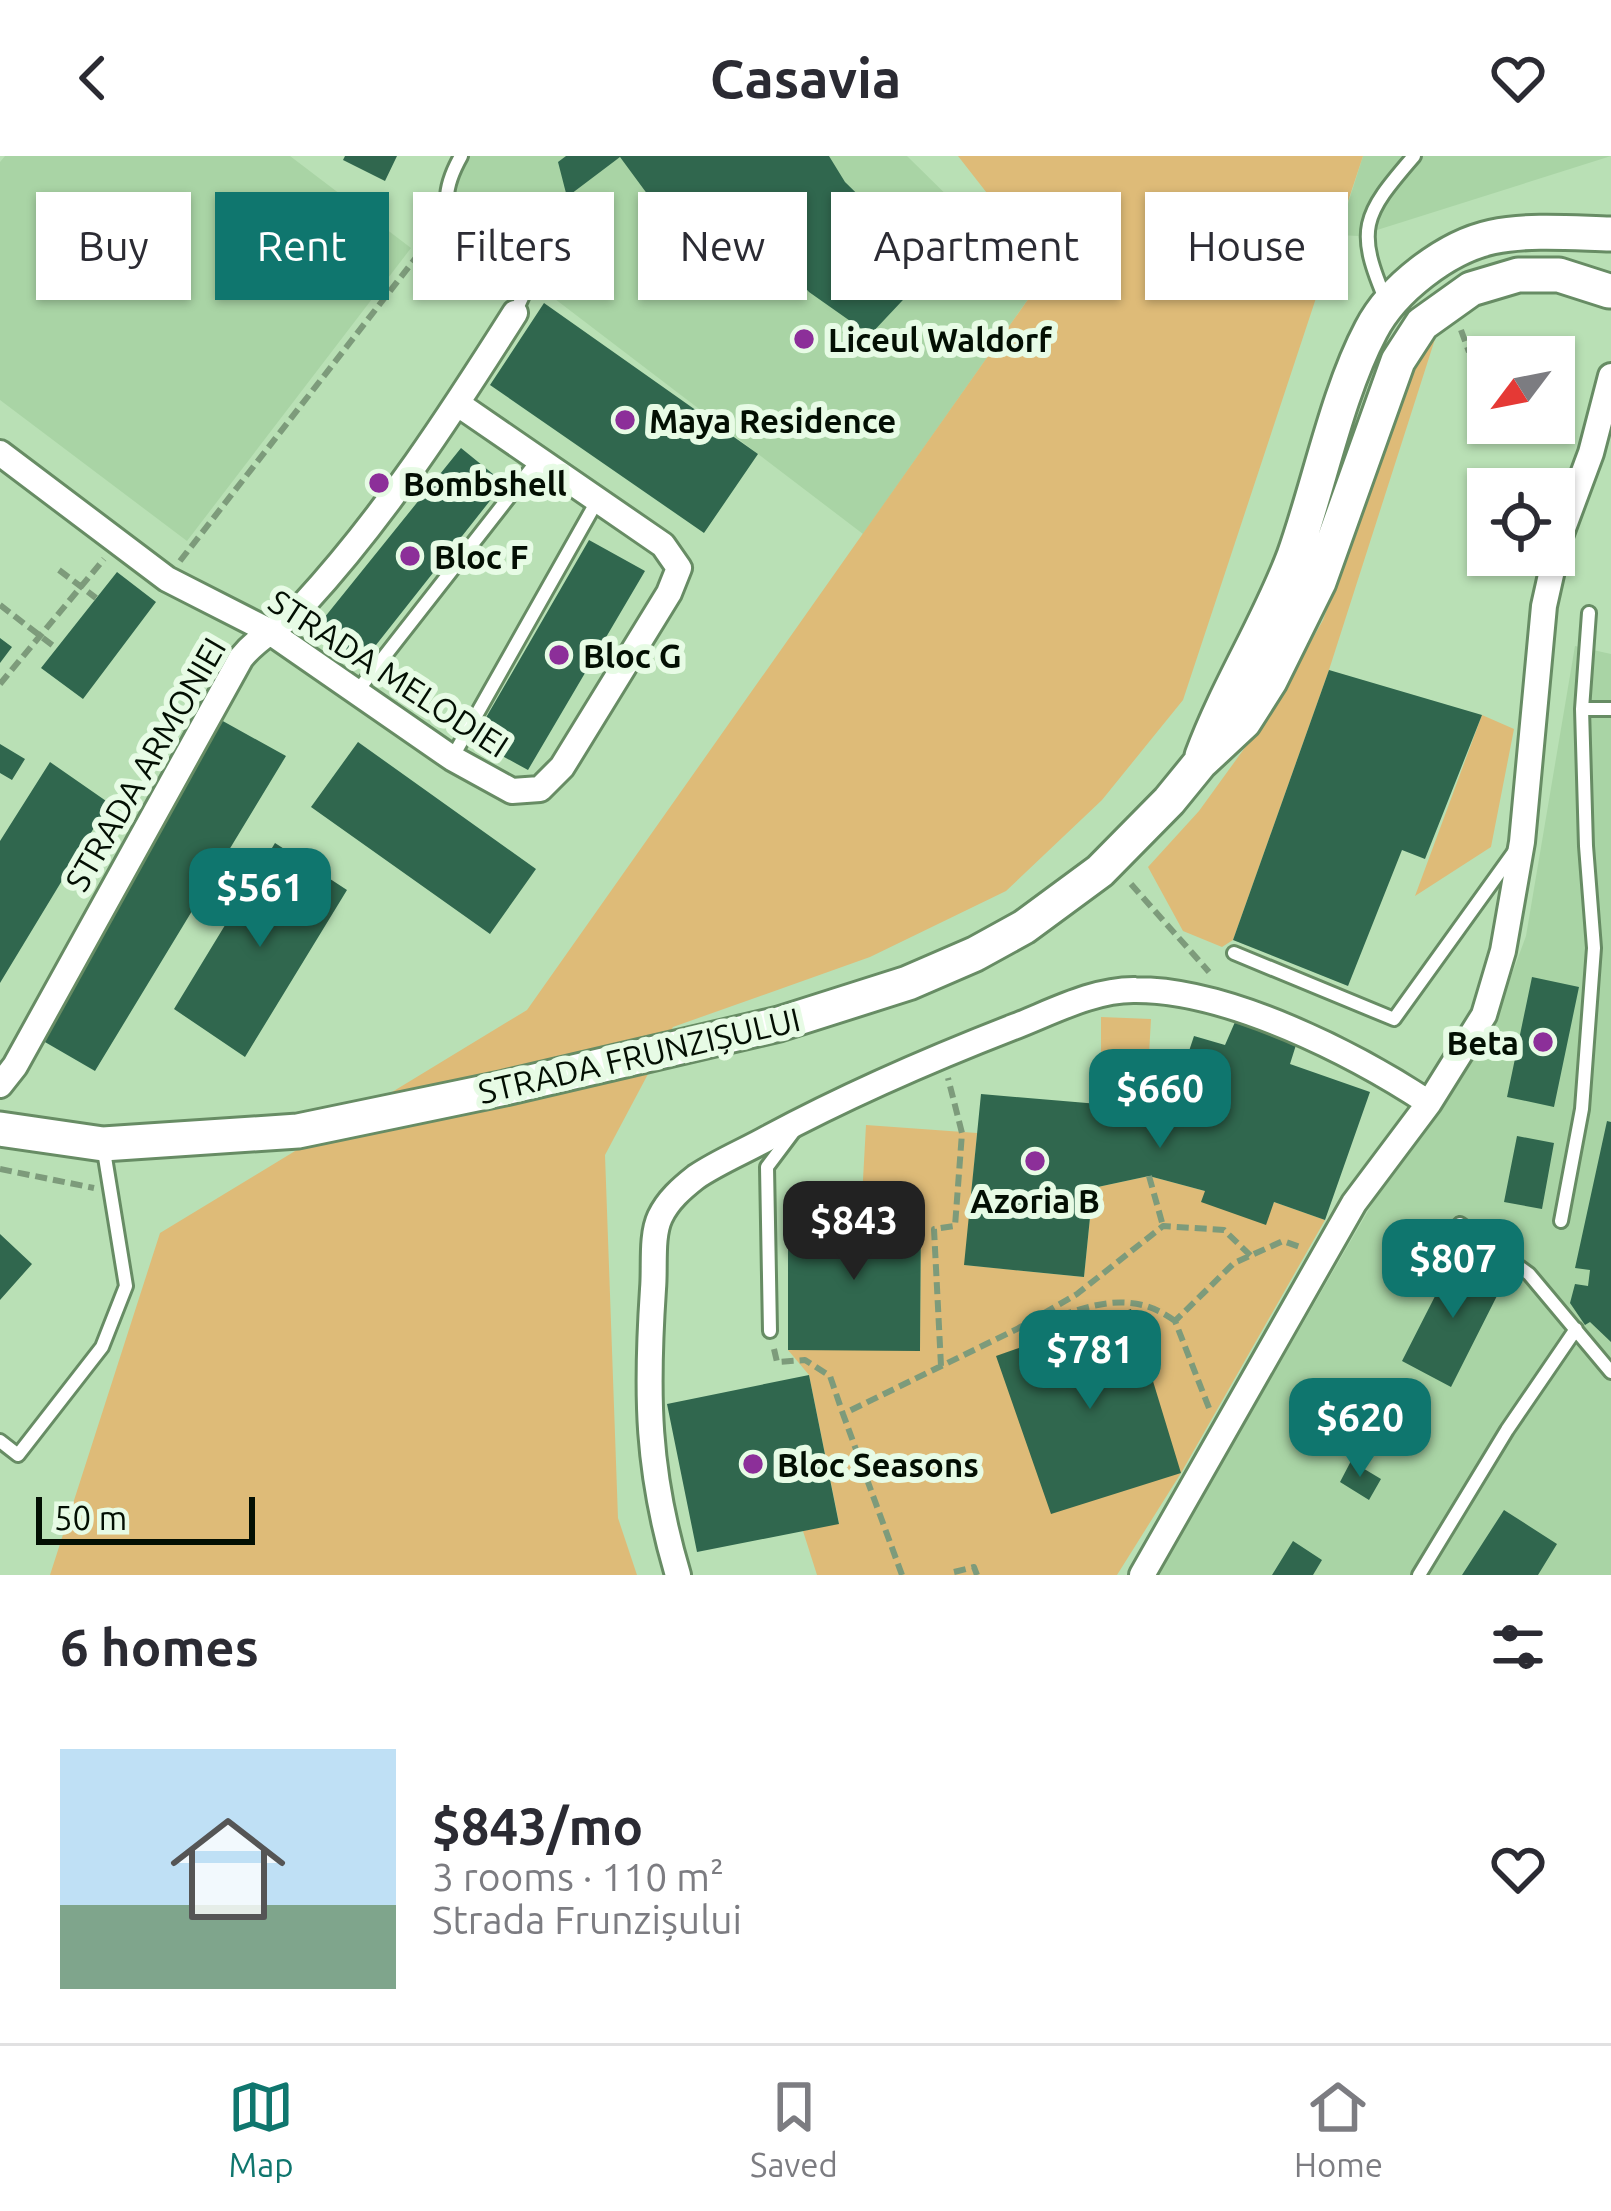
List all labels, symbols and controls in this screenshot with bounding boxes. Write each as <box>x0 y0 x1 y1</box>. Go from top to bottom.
icon: back <box>60 45 126 111</box>
icon: heart <box>1485 45 1551 111</box>
text: Casavia <box>710 48 901 108</box>
chip: Buy <box>36 192 191 300</box>
chip: Rent <box>215 192 389 300</box>
chip: Filters <box>413 192 614 300</box>
chip: New <box>638 192 807 300</box>
chip: Apartment <box>831 192 1121 300</box>
chip: House <box>1145 192 1348 300</box>
place label: Liceul Waldorf <box>828 321 1052 358</box>
marker: Liceul Waldorf <box>791 326 817 352</box>
north arrow <box>1467 336 1575 444</box>
map controls <box>1467 336 1575 576</box>
place label: Maya Residence <box>649 402 896 439</box>
marker: Maya Residence <box>612 407 638 433</box>
place label: Bombshell <box>403 465 567 502</box>
button: locate <box>1467 468 1575 576</box>
marker: Bombshell <box>366 470 392 496</box>
place label: Bloc F <box>434 538 528 575</box>
marker: Bloc F <box>397 543 423 569</box>
street label: STRADA MELODIEI <box>262 582 516 764</box>
street label: STRADA ARMONIEI <box>58 631 232 897</box>
place label: Bloc G <box>583 637 682 674</box>
marker: Bloc G <box>546 642 572 668</box>
pin: $561 <box>189 848 331 950</box>
text: $561 <box>216 865 304 908</box>
street label: STRADA FRUNZIȘULUI <box>475 1000 803 1110</box>
place label: Beta <box>1446 1024 1519 1061</box>
marker: Beta <box>1530 1029 1556 1055</box>
pin: $660 <box>1089 1049 1231 1151</box>
text: $660 <box>1116 1066 1204 1109</box>
marker: Azoria B <box>1022 1148 1048 1174</box>
pin: $843 <box>783 1181 925 1283</box>
place label: Azoria B <box>970 1182 1100 1219</box>
text: $843 <box>810 1198 898 1241</box>
pin: $807 <box>1382 1219 1524 1321</box>
text: $807 <box>1409 1236 1497 1279</box>
pin: $781 <box>1019 1310 1161 1412</box>
text: $781 <box>1046 1327 1134 1370</box>
pin: $620 <box>1289 1378 1431 1480</box>
text: $620 <box>1316 1395 1404 1438</box>
place label: Bloc Seasons <box>777 1446 979 1483</box>
marker: Bloc Seasons <box>740 1451 766 1477</box>
scale bar <box>36 1491 255 1544</box>
text: 50 m <box>54 1499 127 1536</box>
icon: filters <box>1485 1614 1551 1680</box>
text: 6 homes <box>60 1618 259 1676</box>
icon: home <box>156 1797 300 1941</box>
text: $843/mo <box>432 1797 643 1855</box>
icon: heart <box>1485 1836 1551 1902</box>
text: 3 rooms · 110 m² <box>432 1855 724 1898</box>
text: Strada Frunzișului <box>432 1898 742 1941</box>
tab: Map <box>228 2074 294 2183</box>
tab: Saved <box>750 2074 838 2183</box>
tab: Home <box>1294 2074 1383 2183</box>

